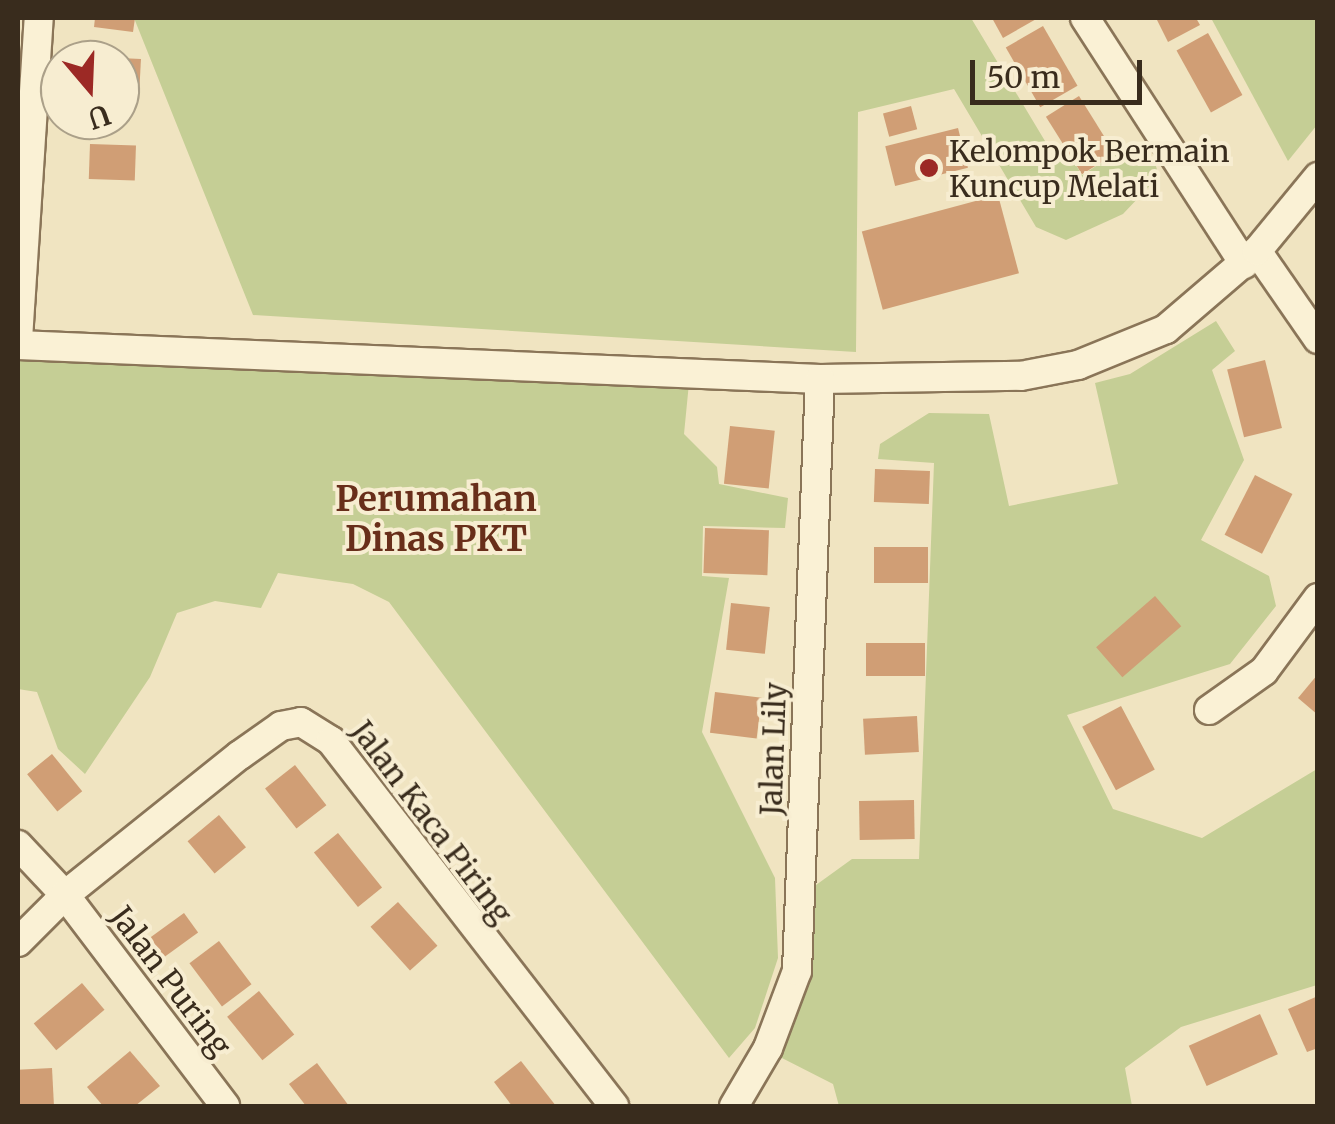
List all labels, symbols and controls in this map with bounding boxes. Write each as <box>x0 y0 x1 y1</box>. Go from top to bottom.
north arrow <box>40 40 140 140</box>
scale bar <box>975 40 1148 102</box>
text: 50 m <box>987 58 1060 96</box>
text: U <box>83 96 115 137</box>
place label: Kelompok Bermain Kuncup Melati <box>949 133 1230 204</box>
marker: Kelompok Bermain Kuncup Melati <box>918 157 940 179</box>
district label: Perumahan Dinas PKT <box>335 478 537 560</box>
street label: Jalan Lily <box>753 682 793 816</box>
street label: Jalan Kaca Piring <box>344 713 520 931</box>
street label: Jalan Puring <box>103 899 239 1063</box>

